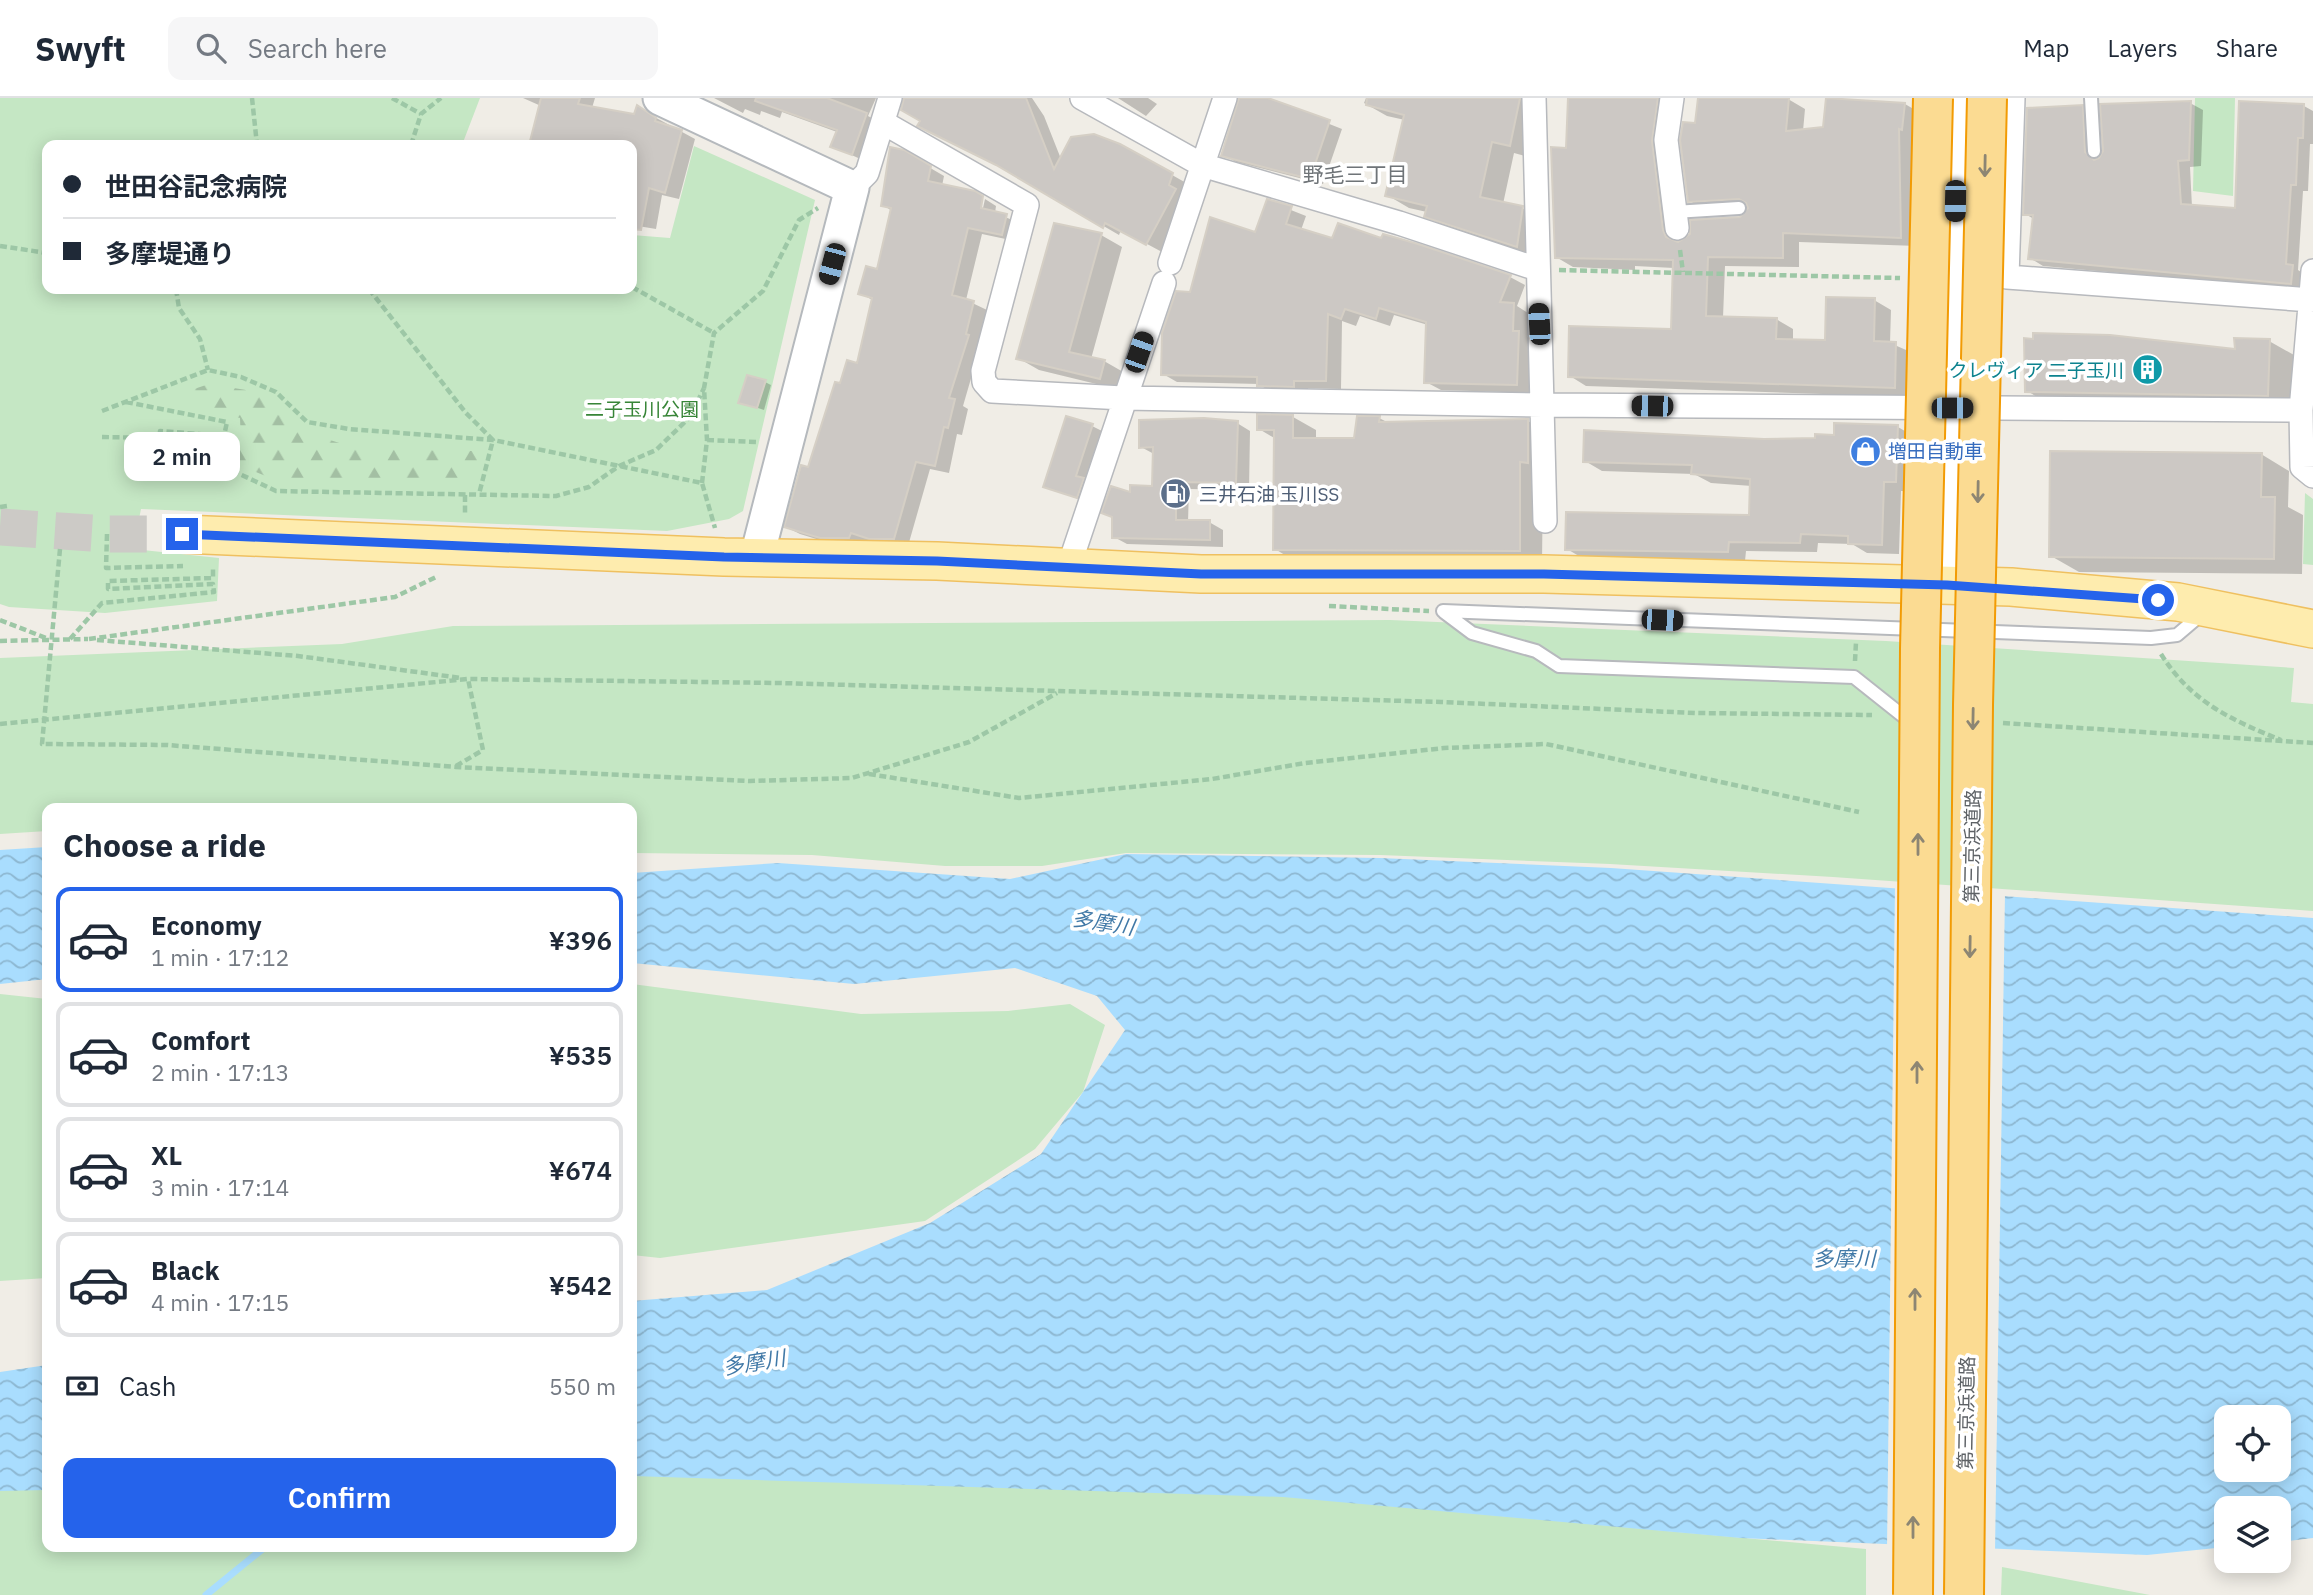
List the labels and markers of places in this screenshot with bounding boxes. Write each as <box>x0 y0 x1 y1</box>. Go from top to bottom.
building icon: クレヴィア 二子玉川 <box>2130 353 2164 387</box>
place label: クレヴィア 二子玉川 <box>1949 358 2124 382</box>
shop icon: 増田自動車 <box>1848 434 1882 468</box>
place label: 増田自動車 <box>1888 439 1983 463</box>
fuel station icon: 三井石油 玉川SS <box>1159 477 1193 511</box>
place label: 三井石油 玉川SS <box>1199 482 1339 506</box>

